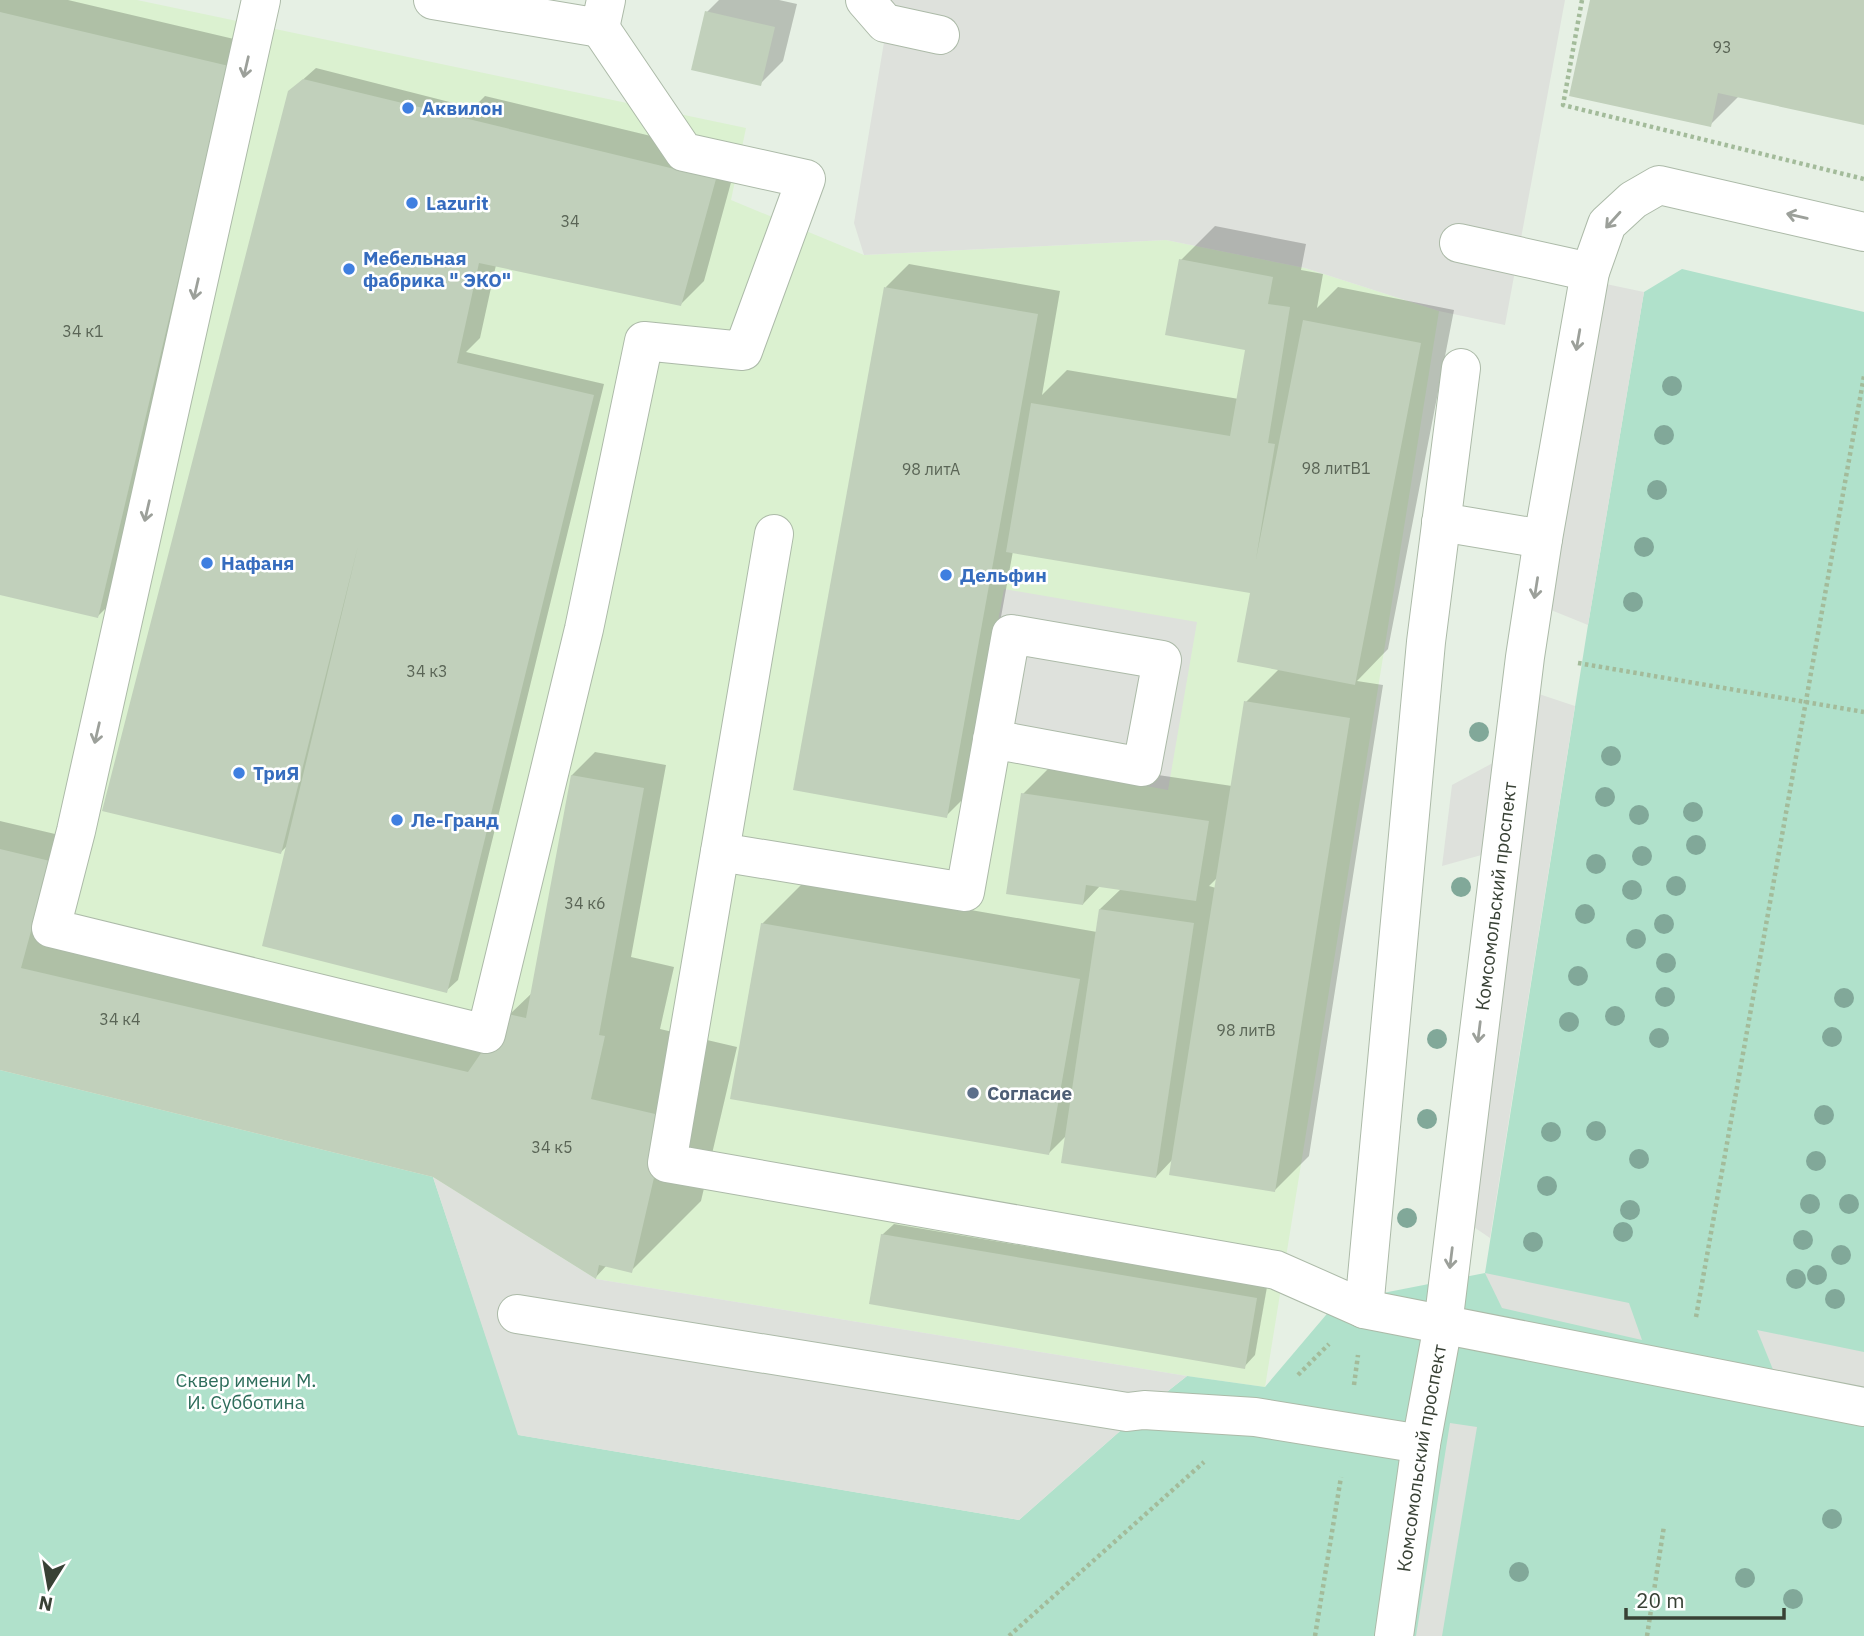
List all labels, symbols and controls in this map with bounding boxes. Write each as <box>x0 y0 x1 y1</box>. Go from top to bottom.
house number: 93 <box>1712 37 1732 57</box>
one-way arrow <box>239 55 252 78</box>
place label: Аквилон <box>422 96 503 120</box>
marker: Аквилон <box>400 100 416 116</box>
place label: Lazurit <box>426 191 489 215</box>
marker: Lazurit <box>404 195 420 211</box>
one-way arrow <box>1787 209 1809 222</box>
house number: 34 <box>560 211 580 231</box>
one-way arrow <box>1605 211 1621 229</box>
place label: Мебельная фабрика " ЭКО" <box>363 246 511 292</box>
marker: Мебельная фабрика " ЭКО" <box>341 261 357 277</box>
one-way arrow <box>189 277 203 300</box>
house number: 34 к1 <box>62 321 104 341</box>
one-way arrow <box>1571 328 1584 350</box>
house number: 98 литВ1 <box>1301 458 1371 478</box>
house number: 98 литА <box>902 459 960 479</box>
one-way arrow <box>140 499 153 522</box>
place label: Нафаня <box>221 551 294 575</box>
marker: Нафаня <box>199 555 215 571</box>
place label: Дельфин <box>960 563 1047 587</box>
marker: Дельфин <box>938 567 954 583</box>
one-way arrow <box>1529 576 1542 599</box>
house number: 34 к3 <box>406 661 448 681</box>
one-way arrow <box>90 721 104 744</box>
place label: ТриЯ <box>253 761 299 785</box>
marker: ТриЯ <box>231 765 247 781</box>
street label: Комсомольский проспект <box>1470 780 1522 1012</box>
place label: Ле-Гранд <box>411 808 499 832</box>
marker: Ле-Гранд <box>389 812 405 828</box>
house number: 34 к6 <box>564 893 606 913</box>
house number: 34 к4 <box>99 1009 141 1029</box>
house number: 98 литВ <box>1216 1020 1276 1040</box>
one-way arrow <box>1472 1020 1485 1043</box>
place label: Согласие <box>987 1081 1072 1105</box>
marker: Согласие <box>965 1085 981 1101</box>
house number: 34 к5 <box>531 1137 573 1157</box>
one-way arrow <box>1444 1246 1457 1269</box>
street label: Комсомольский проспект <box>1391 1342 1451 1573</box>
park label: Сквер имени М. И. Субботина <box>175 1368 317 1414</box>
north arrow <box>14 1552 84 1622</box>
scale bar <box>1626 1576 1784 1620</box>
text: 20 m <box>1636 1586 1685 1614</box>
text: N <box>37 1591 55 1617</box>

